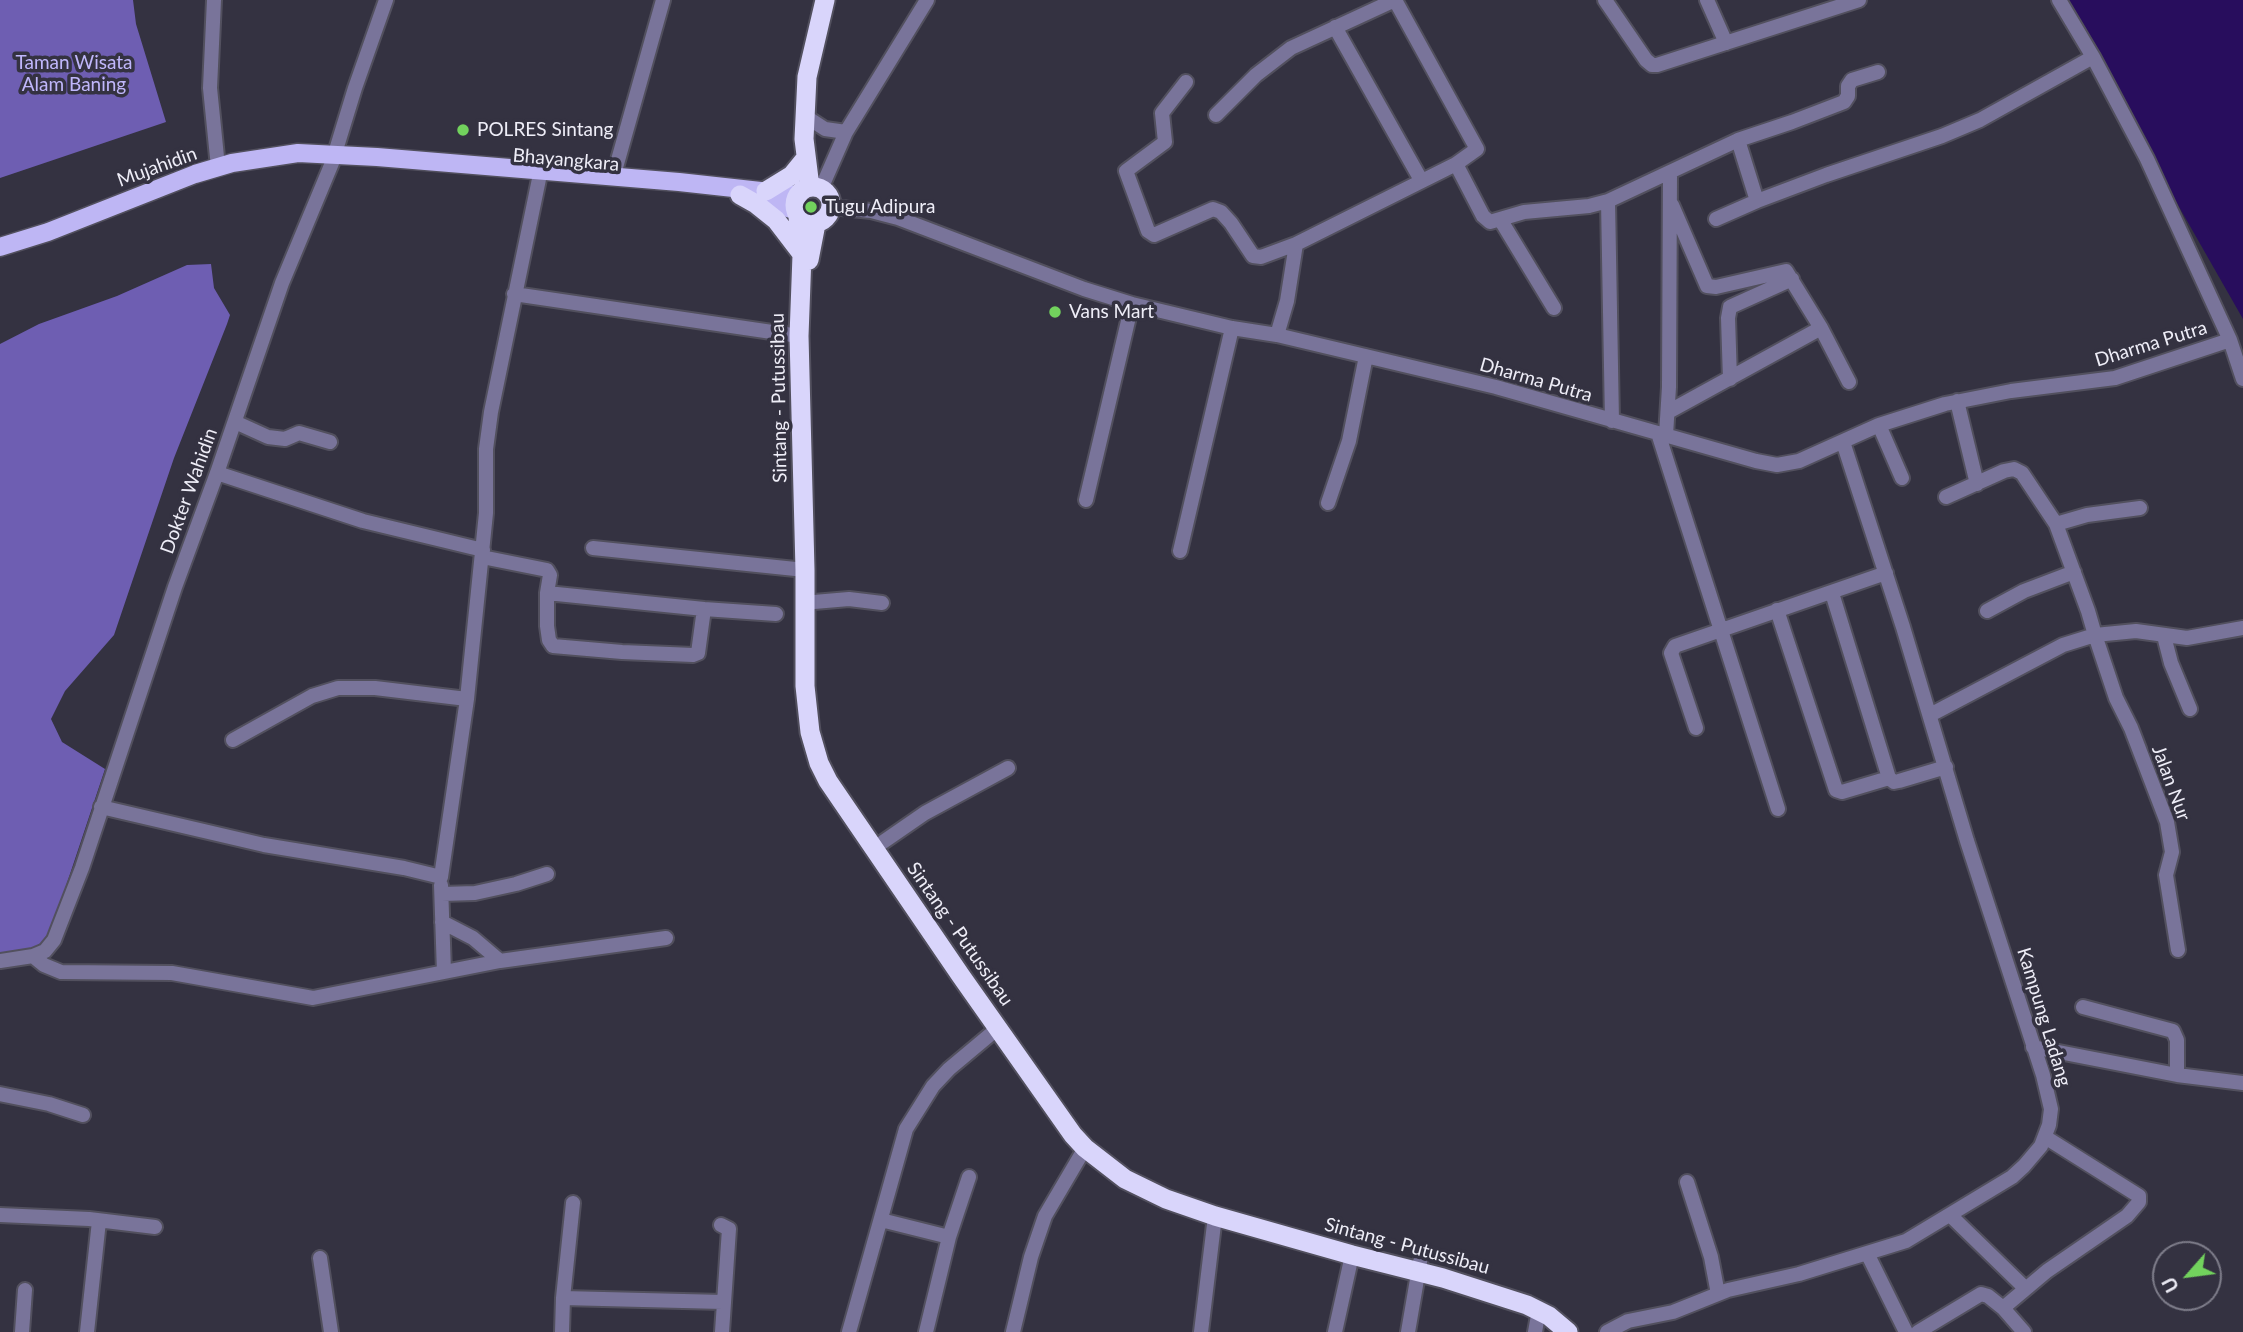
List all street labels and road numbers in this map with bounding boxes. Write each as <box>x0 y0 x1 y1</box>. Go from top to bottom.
street label: Mujahidin <box>114 142 200 192</box>
street label: Bhayangkara <box>512 144 620 176</box>
street label: Sintang - Putussibau <box>766 313 792 483</box>
street label: Dharma Putra <box>2092 316 2210 372</box>
street label: Dharma Putra <box>1477 353 1595 407</box>
street label: Dokter Wahidin <box>156 425 222 557</box>
street label: Jalan Nur <box>2147 742 2195 824</box>
street label: Sintang - Putussibau <box>902 858 1018 1010</box>
street label: Kampung Ladang <box>2012 945 2076 1089</box>
street label: Sintang - Putussibau <box>1322 1213 1492 1279</box>

